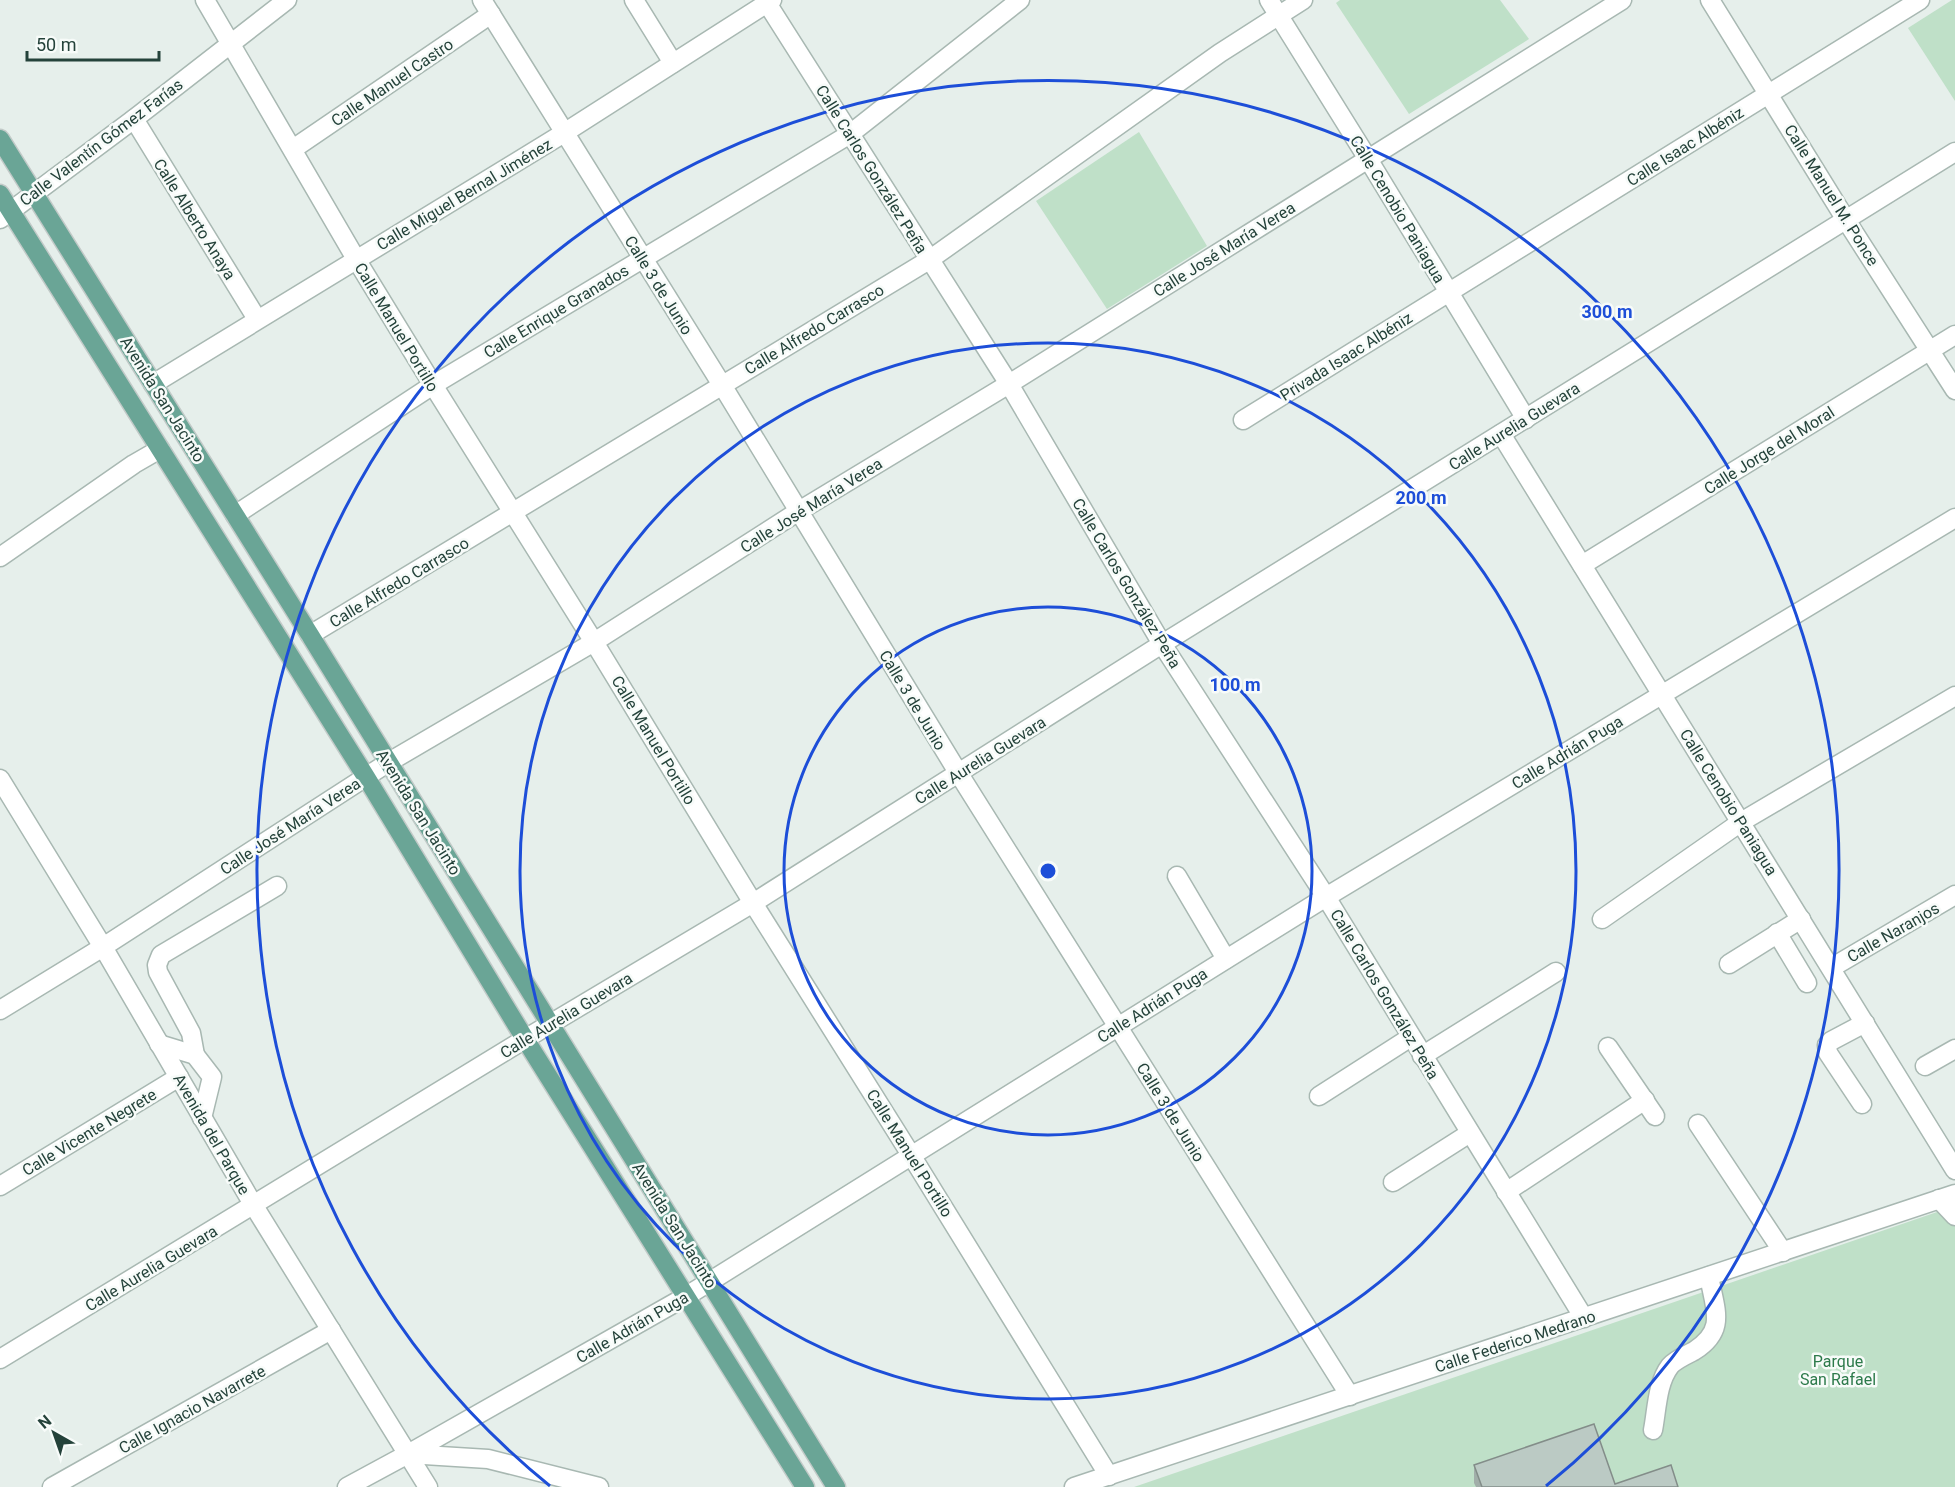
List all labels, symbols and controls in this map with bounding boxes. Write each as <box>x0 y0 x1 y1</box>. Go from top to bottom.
scale bar <box>27 24 159 62</box>
text: 50 m <box>36 34 76 55</box>
street label: Calle Manuel Castro <box>328 35 457 130</box>
street label: Calle Valentín Gómez Farías <box>16 75 187 210</box>
street label: Calle Carlos González Peña <box>812 82 931 257</box>
street label: Calle Isaac Albéniz <box>1623 103 1747 190</box>
street label: Calle Manuel M. Ponce <box>1780 121 1883 269</box>
street label: Calle Cenobio Paniagua <box>1346 132 1449 287</box>
street label: Calle Miguel Bernal Jiménez <box>373 134 555 254</box>
street label: Calle Alberto Anaya <box>150 155 240 283</box>
street label: Calle José María Verea <box>1150 198 1299 301</box>
street label: Calle 3 de Junio <box>621 232 697 338</box>
street label: Calle Manuel Portillo <box>351 259 443 395</box>
street label: Calle Enrique Granados <box>480 261 632 362</box>
street label: Calle Alfredo Carrasco <box>741 280 887 379</box>
text: 300 m <box>1581 301 1633 322</box>
street label: Privada Isaac Albéniz <box>1277 308 1416 405</box>
street label: Avenida San Jacinto <box>116 333 209 466</box>
street label: Calle Aurelia Guevara <box>1445 378 1583 474</box>
street label: Calle Jorge del Moral <box>1701 403 1838 498</box>
street label: Calle José María Verea <box>737 454 886 557</box>
text: 200 m <box>1395 487 1447 508</box>
street label: Calle Carlos González Peña <box>1068 495 1185 672</box>
street label: Calle Alfredo Carrasco <box>326 533 472 632</box>
street label: Calle 3 de Junio <box>875 647 950 754</box>
street label: Calle Manuel Portillo <box>608 672 700 808</box>
text: 100 m <box>1209 674 1261 695</box>
street label: Calle Aurelia Guevara <box>911 712 1049 808</box>
street label: Calle Adrián Puga <box>1508 712 1626 793</box>
street label: Calle Cenobio Paniagua <box>1676 726 1781 879</box>
street label: Avenida San Jacinto <box>372 746 465 879</box>
street label: Calle José María Verea <box>217 774 364 879</box>
centre of rings <box>1038 861 1058 881</box>
street label: Calle Naranjos <box>1844 898 1943 966</box>
street label: Calle Carlos González Peña <box>1326 906 1443 1083</box>
street label: Calle Adrián Puga <box>1094 964 1211 1047</box>
street label: Calle Aurelia Guevara <box>497 968 636 1062</box>
street label: Calle 3 de Junio <box>1133 1059 1209 1165</box>
street label: Avenida del Parque <box>169 1070 254 1198</box>
street label: Calle Vicente Negrete <box>19 1085 160 1180</box>
street label: Calle Manuel Portillo <box>863 1086 957 1221</box>
street label: Avenida San Jacinto <box>628 1159 721 1292</box>
street label: Calle Aurelia Guevara <box>82 1221 221 1315</box>
street label: Calle Adrián Puga <box>573 1288 692 1367</box>
street label: Calle Federico Medrano <box>1432 1306 1598 1376</box>
park label: Parque San Rafael <box>1800 1352 1876 1389</box>
street label: Calle Ignacio Navarrete <box>116 1361 269 1458</box>
north arrow <box>24 1403 84 1463</box>
text: N <box>34 1411 55 1433</box>

